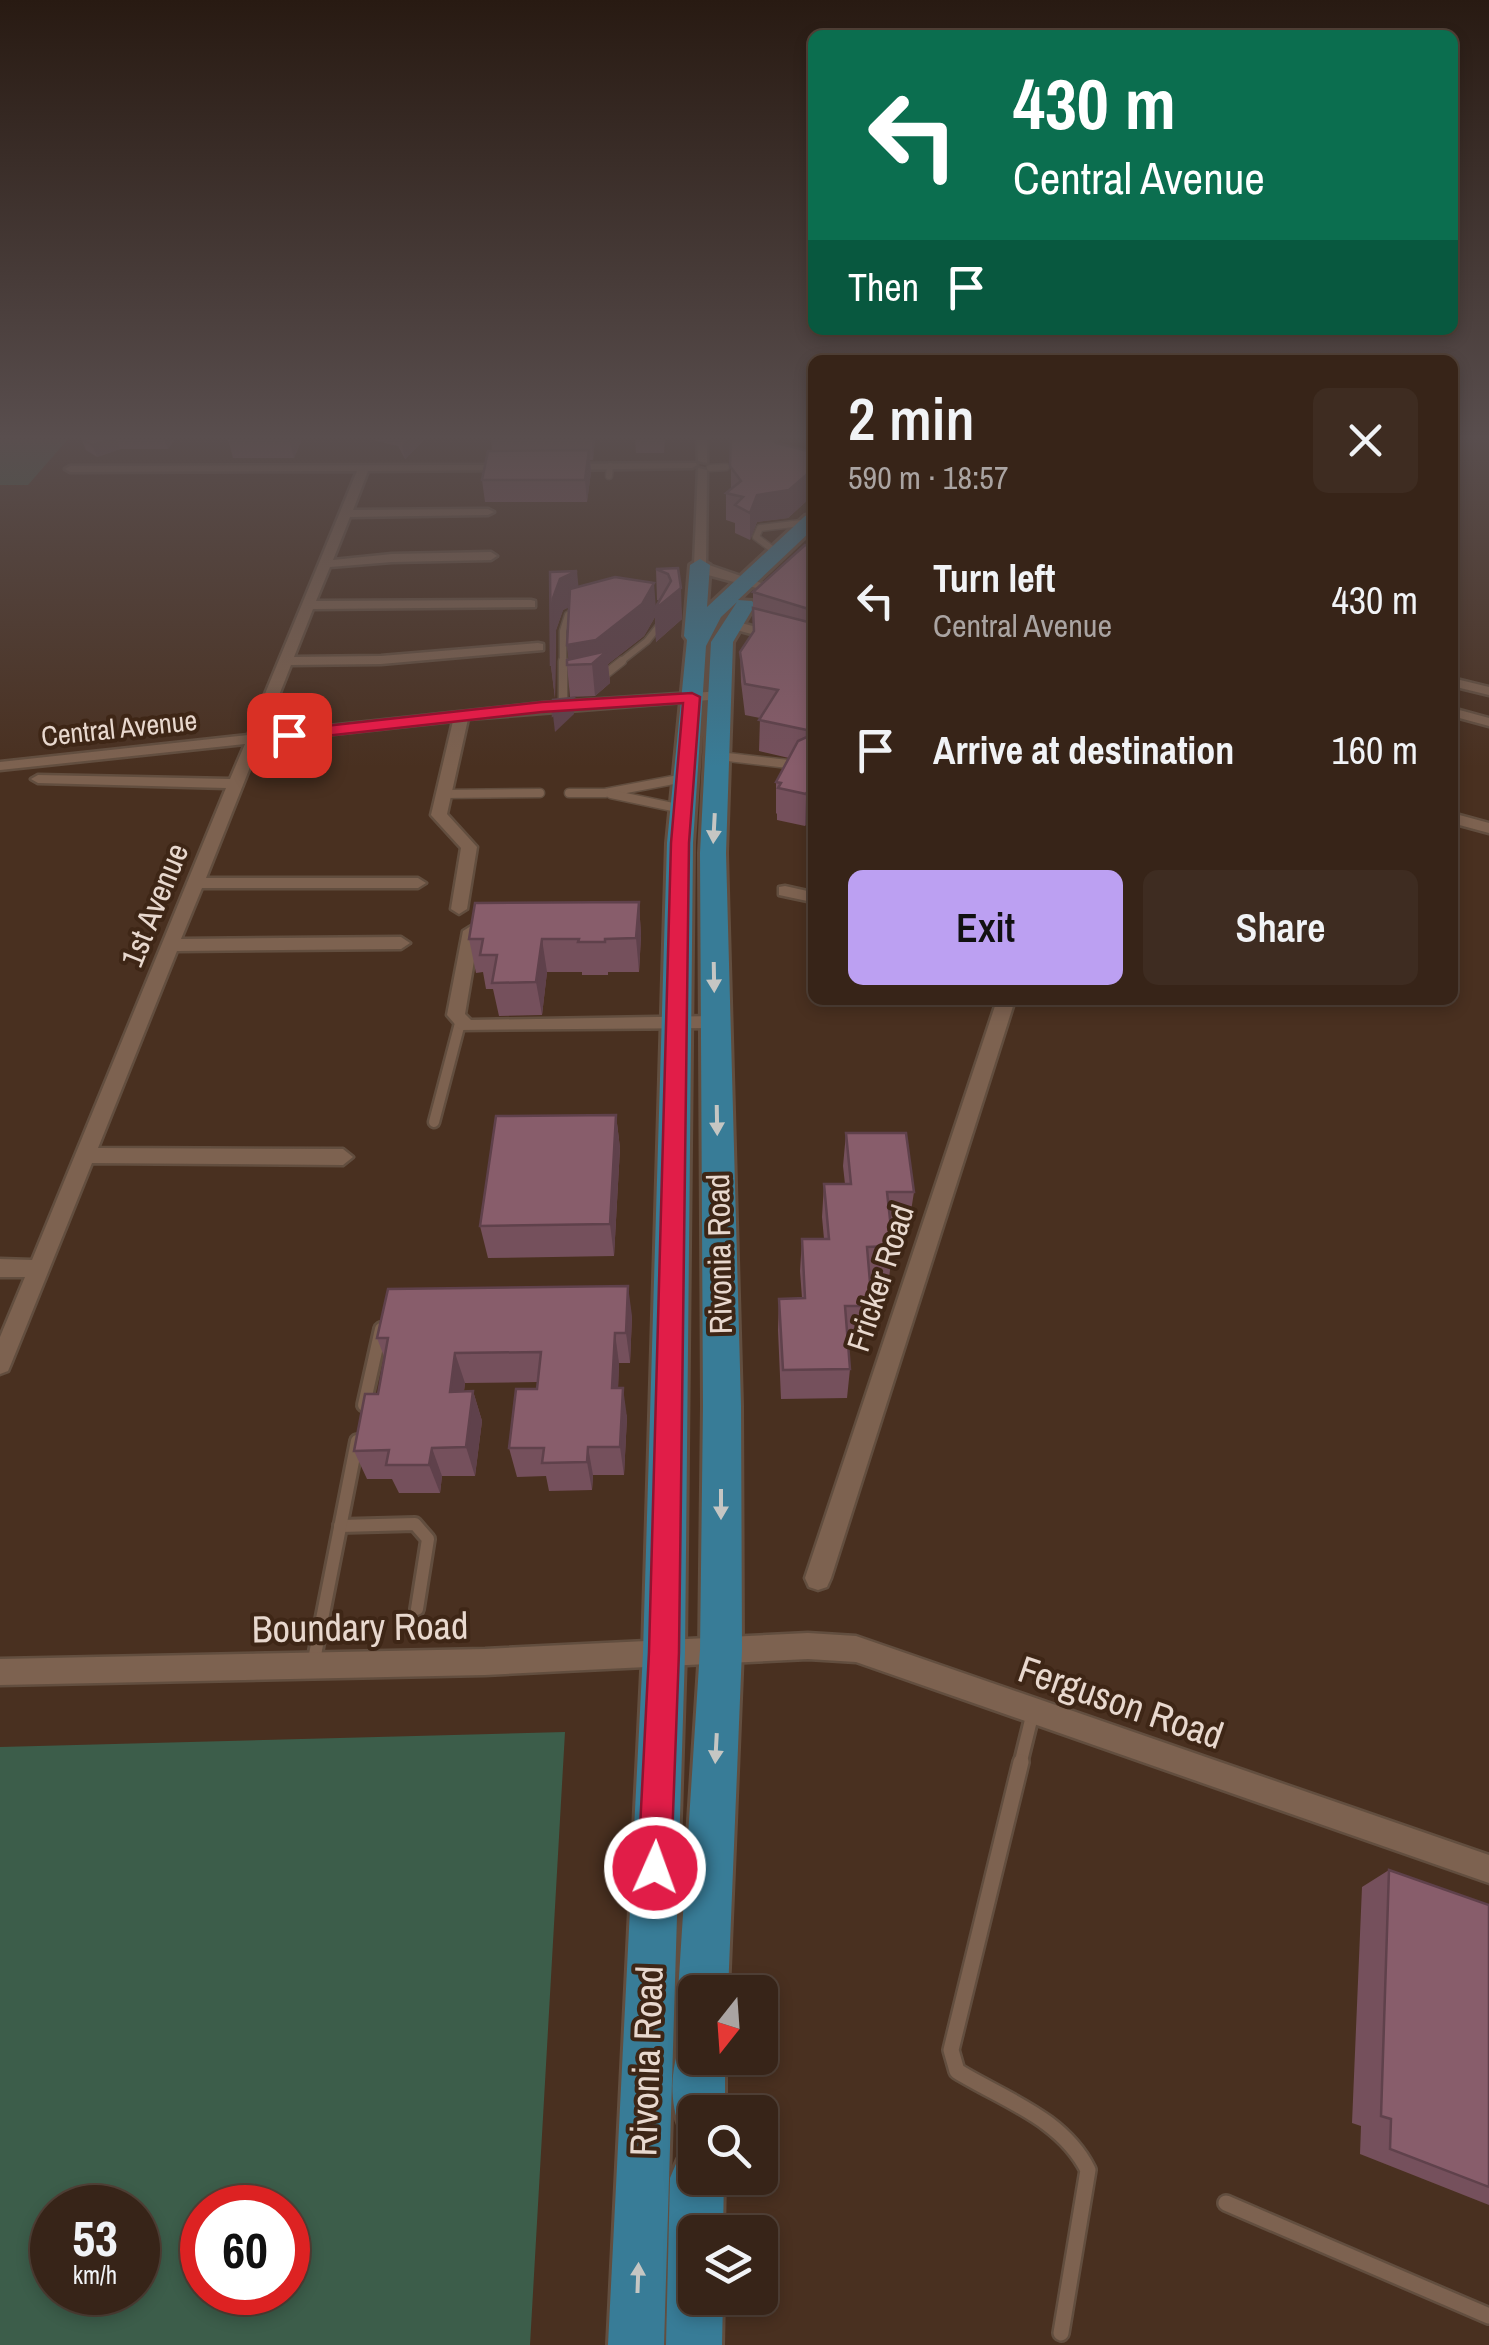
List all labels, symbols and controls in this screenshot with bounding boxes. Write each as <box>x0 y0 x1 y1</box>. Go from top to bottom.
text: 430 m <box>1013 57 1176 151</box>
icon: left <box>848 70 978 200</box>
text: Central Avenue <box>1013 147 1265 208</box>
icon: arrive <box>939 260 994 315</box>
text: Then <box>848 262 919 313</box>
text: 2 min <box>848 378 975 459</box>
button: close <box>1313 388 1418 493</box>
text: 590 m · 18:57 <box>848 456 1008 499</box>
text: Turn left <box>933 553 1055 604</box>
icon: left <box>848 573 903 628</box>
text: 430 m <box>1331 575 1418 626</box>
text: Central Avenue <box>933 604 1112 647</box>
pin <box>247 693 332 778</box>
street label: Central Avenue <box>39 701 199 755</box>
icon: arrive <box>262 708 317 763</box>
icon: arrive <box>848 723 903 778</box>
text: Arrive at destination <box>933 725 1234 776</box>
text: 160 m <box>1331 725 1418 776</box>
one-way arrow <box>706 812 722 844</box>
street label: 1st Avenue <box>110 837 198 973</box>
button: Exit <box>848 870 1123 985</box>
button: Share <box>1143 870 1418 985</box>
one-way arrow <box>706 961 722 993</box>
one-way arrow <box>709 1104 725 1136</box>
street label: Rivonia Road <box>696 1173 742 1335</box>
street label: Fricker Road <box>836 1199 924 1357</box>
one-way arrow <box>713 1488 729 1520</box>
street label: Boundary Road <box>251 1600 469 1654</box>
street label: Ferguson Road <box>1012 1643 1230 1761</box>
one-way arrow <box>707 1732 723 1764</box>
position arrow <box>603 1816 707 1920</box>
street label: Rivonia Road <box>617 1965 675 2157</box>
north arrow <box>678 1975 778 2075</box>
map controls <box>678 1975 778 2315</box>
button: search <box>678 2095 778 2195</box>
speed limit sign: 60 <box>180 2185 310 2315</box>
text: 53 <box>72 2204 118 2272</box>
button: layers <box>678 2215 778 2315</box>
text: km/h <box>73 2258 117 2292</box>
one-way arrow <box>630 2261 646 2293</box>

